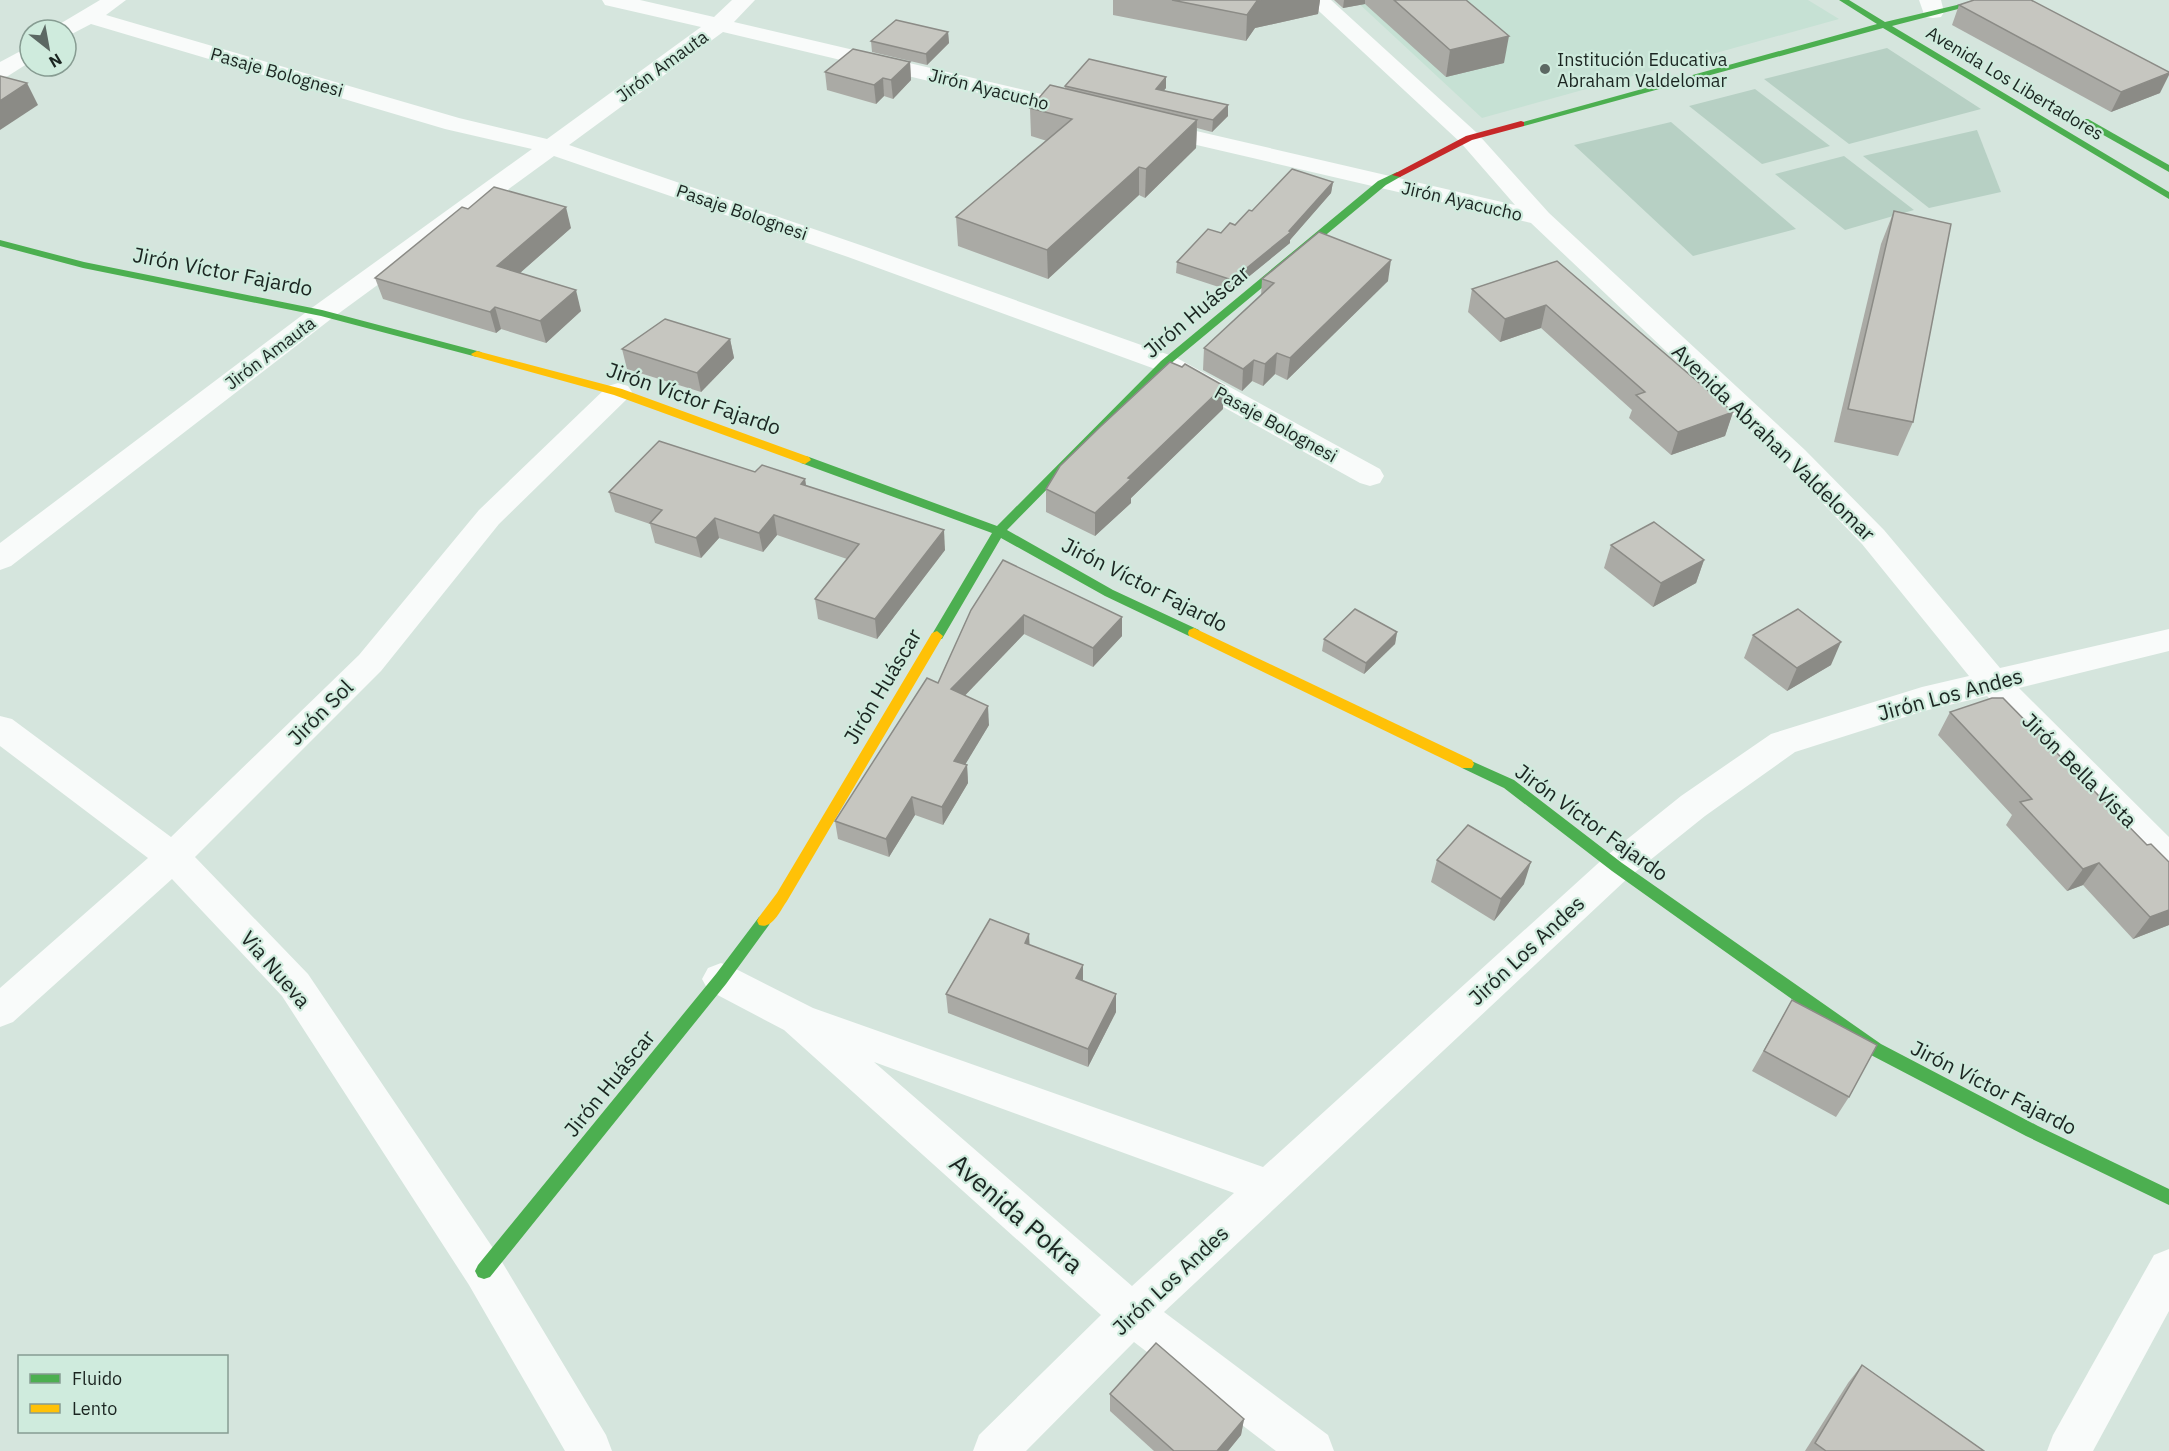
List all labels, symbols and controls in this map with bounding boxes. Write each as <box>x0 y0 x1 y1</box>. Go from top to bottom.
north arrow <box>18 18 78 78</box>
street label: Avenida Los Libertadores <box>1922 21 2108 145</box>
street label: Jirón Amauta <box>612 25 713 107</box>
street label: Pasaje Bolognesi <box>208 42 346 102</box>
place label: Institución Educativa Abraham Valdelomar <box>1557 48 1728 92</box>
text: N <box>46 49 66 72</box>
marker: Institución Educativa Abraham Valdelomar <box>1538 62 1552 76</box>
street label: Jirón Ayacucho <box>927 63 1051 115</box>
street label: Jirón Ayacucho <box>1399 176 1525 226</box>
street label: Pasaje Bolognesi <box>673 179 811 245</box>
street label: Jirón Víctor Fajardo <box>131 240 315 302</box>
street label: Jirón Huáscar <box>1137 258 1255 363</box>
street label: Jirón Amauta <box>220 311 320 395</box>
street label: Avenida Abrahan Valdelomar <box>1666 337 1882 547</box>
street label: Jirón Víctor Fajardo <box>603 355 785 441</box>
street label: Pasaje Bolognesi <box>1210 381 1342 467</box>
street label: Jirón Víctor Fajardo <box>1057 530 1233 638</box>
street label: Jirón Huáscar <box>837 623 928 749</box>
street label: Jirón Los Andes <box>1875 661 2025 727</box>
street label: Jirón Sol <box>281 673 359 751</box>
street label: Jirón Bella Vista <box>2016 706 2144 834</box>
street label: Jirón Víctor Fajardo <box>1510 757 1674 887</box>
street label: Jirón Los Andes <box>1462 889 1590 1011</box>
street label: Via Nueva <box>235 924 317 1014</box>
street label: Jirón Huáscar <box>557 1023 661 1142</box>
street label: Jirón Víctor Fajardo <box>1906 1033 2082 1141</box>
street label: Avenida Pokra <box>943 1146 1091 1280</box>
street label: Jirón Los Andes <box>1106 1219 1234 1341</box>
legend <box>18 1355 228 1433</box>
text: Fluido <box>72 1367 122 1390</box>
text: Lento <box>72 1397 117 1420</box>

